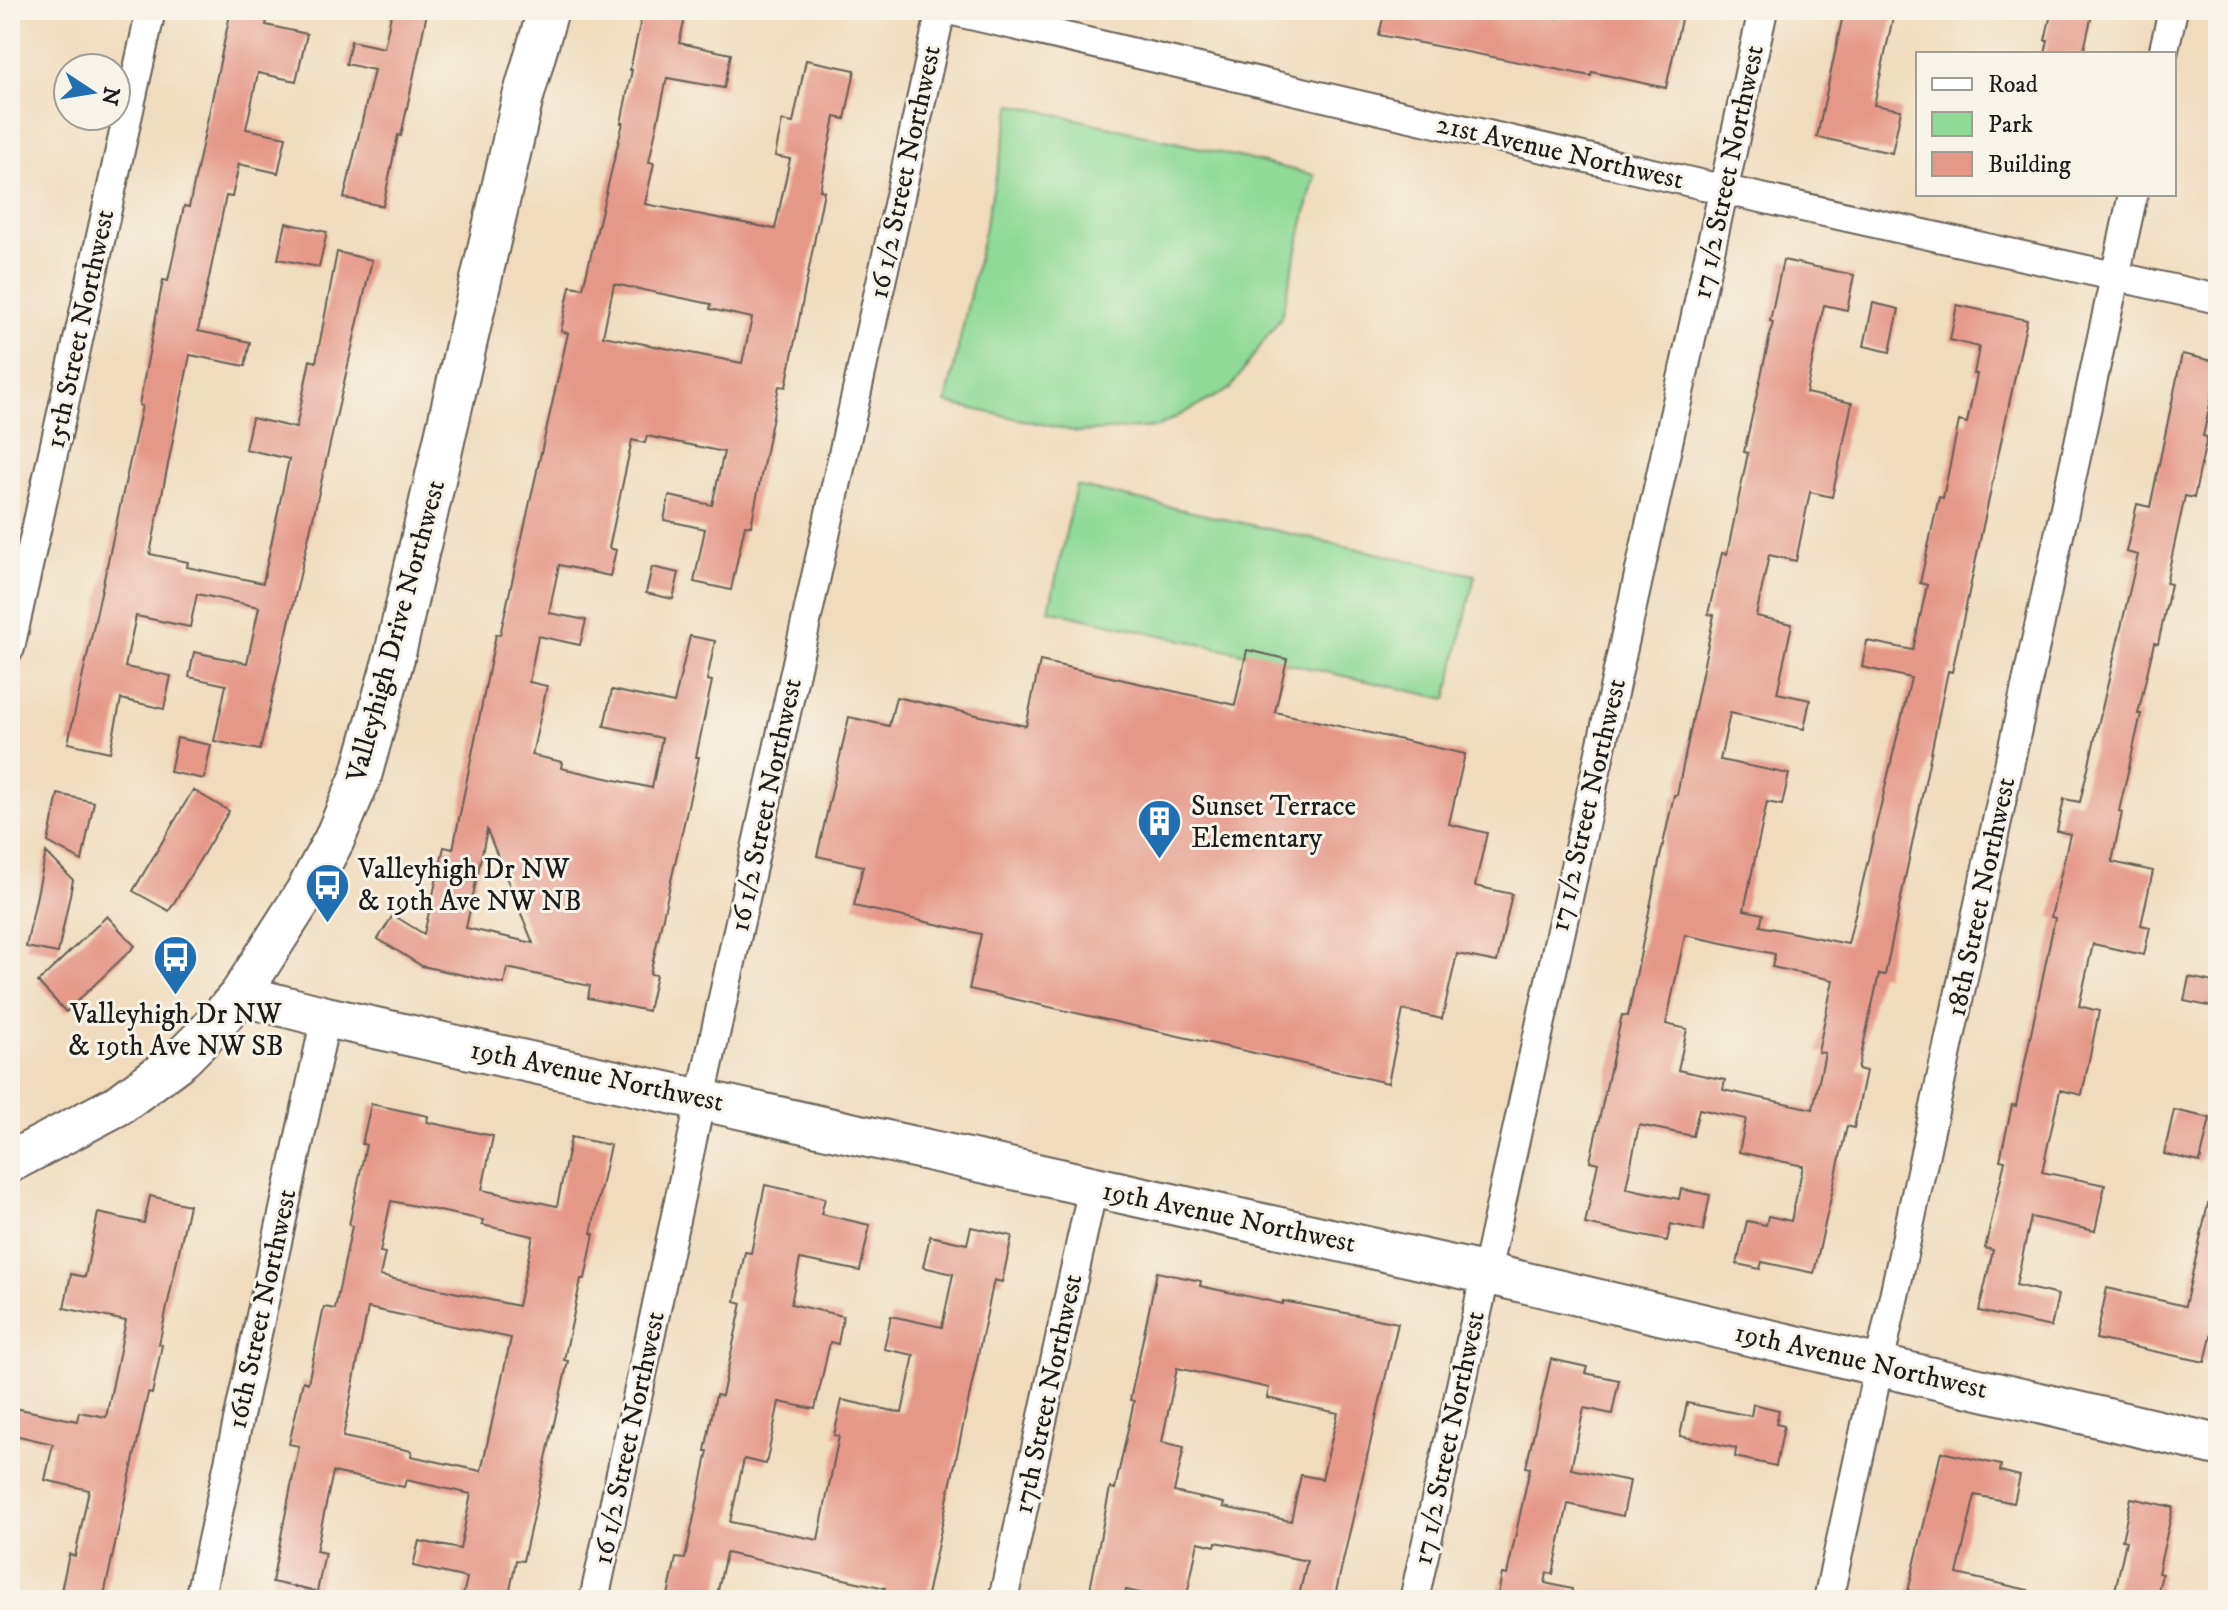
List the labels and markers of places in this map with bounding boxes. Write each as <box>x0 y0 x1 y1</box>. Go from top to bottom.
place label: Sunset Terrace Elementary <box>1191 789 1356 856</box>
building icon: Sunset Terrace Elementary <box>1136 798 1184 861</box>
place label: Valleyhigh Dr NW & 19th Ave NW NB <box>357 852 582 919</box>
bus stop icon: Valleyhigh Dr NW & 19th Ave NW NB <box>303 861 351 924</box>
bus stop icon: Valleyhigh Dr NW & 19th Ave NW SB <box>152 933 200 996</box>
place label: Valleyhigh Dr NW & 19th Ave NW SB <box>68 997 284 1064</box>

